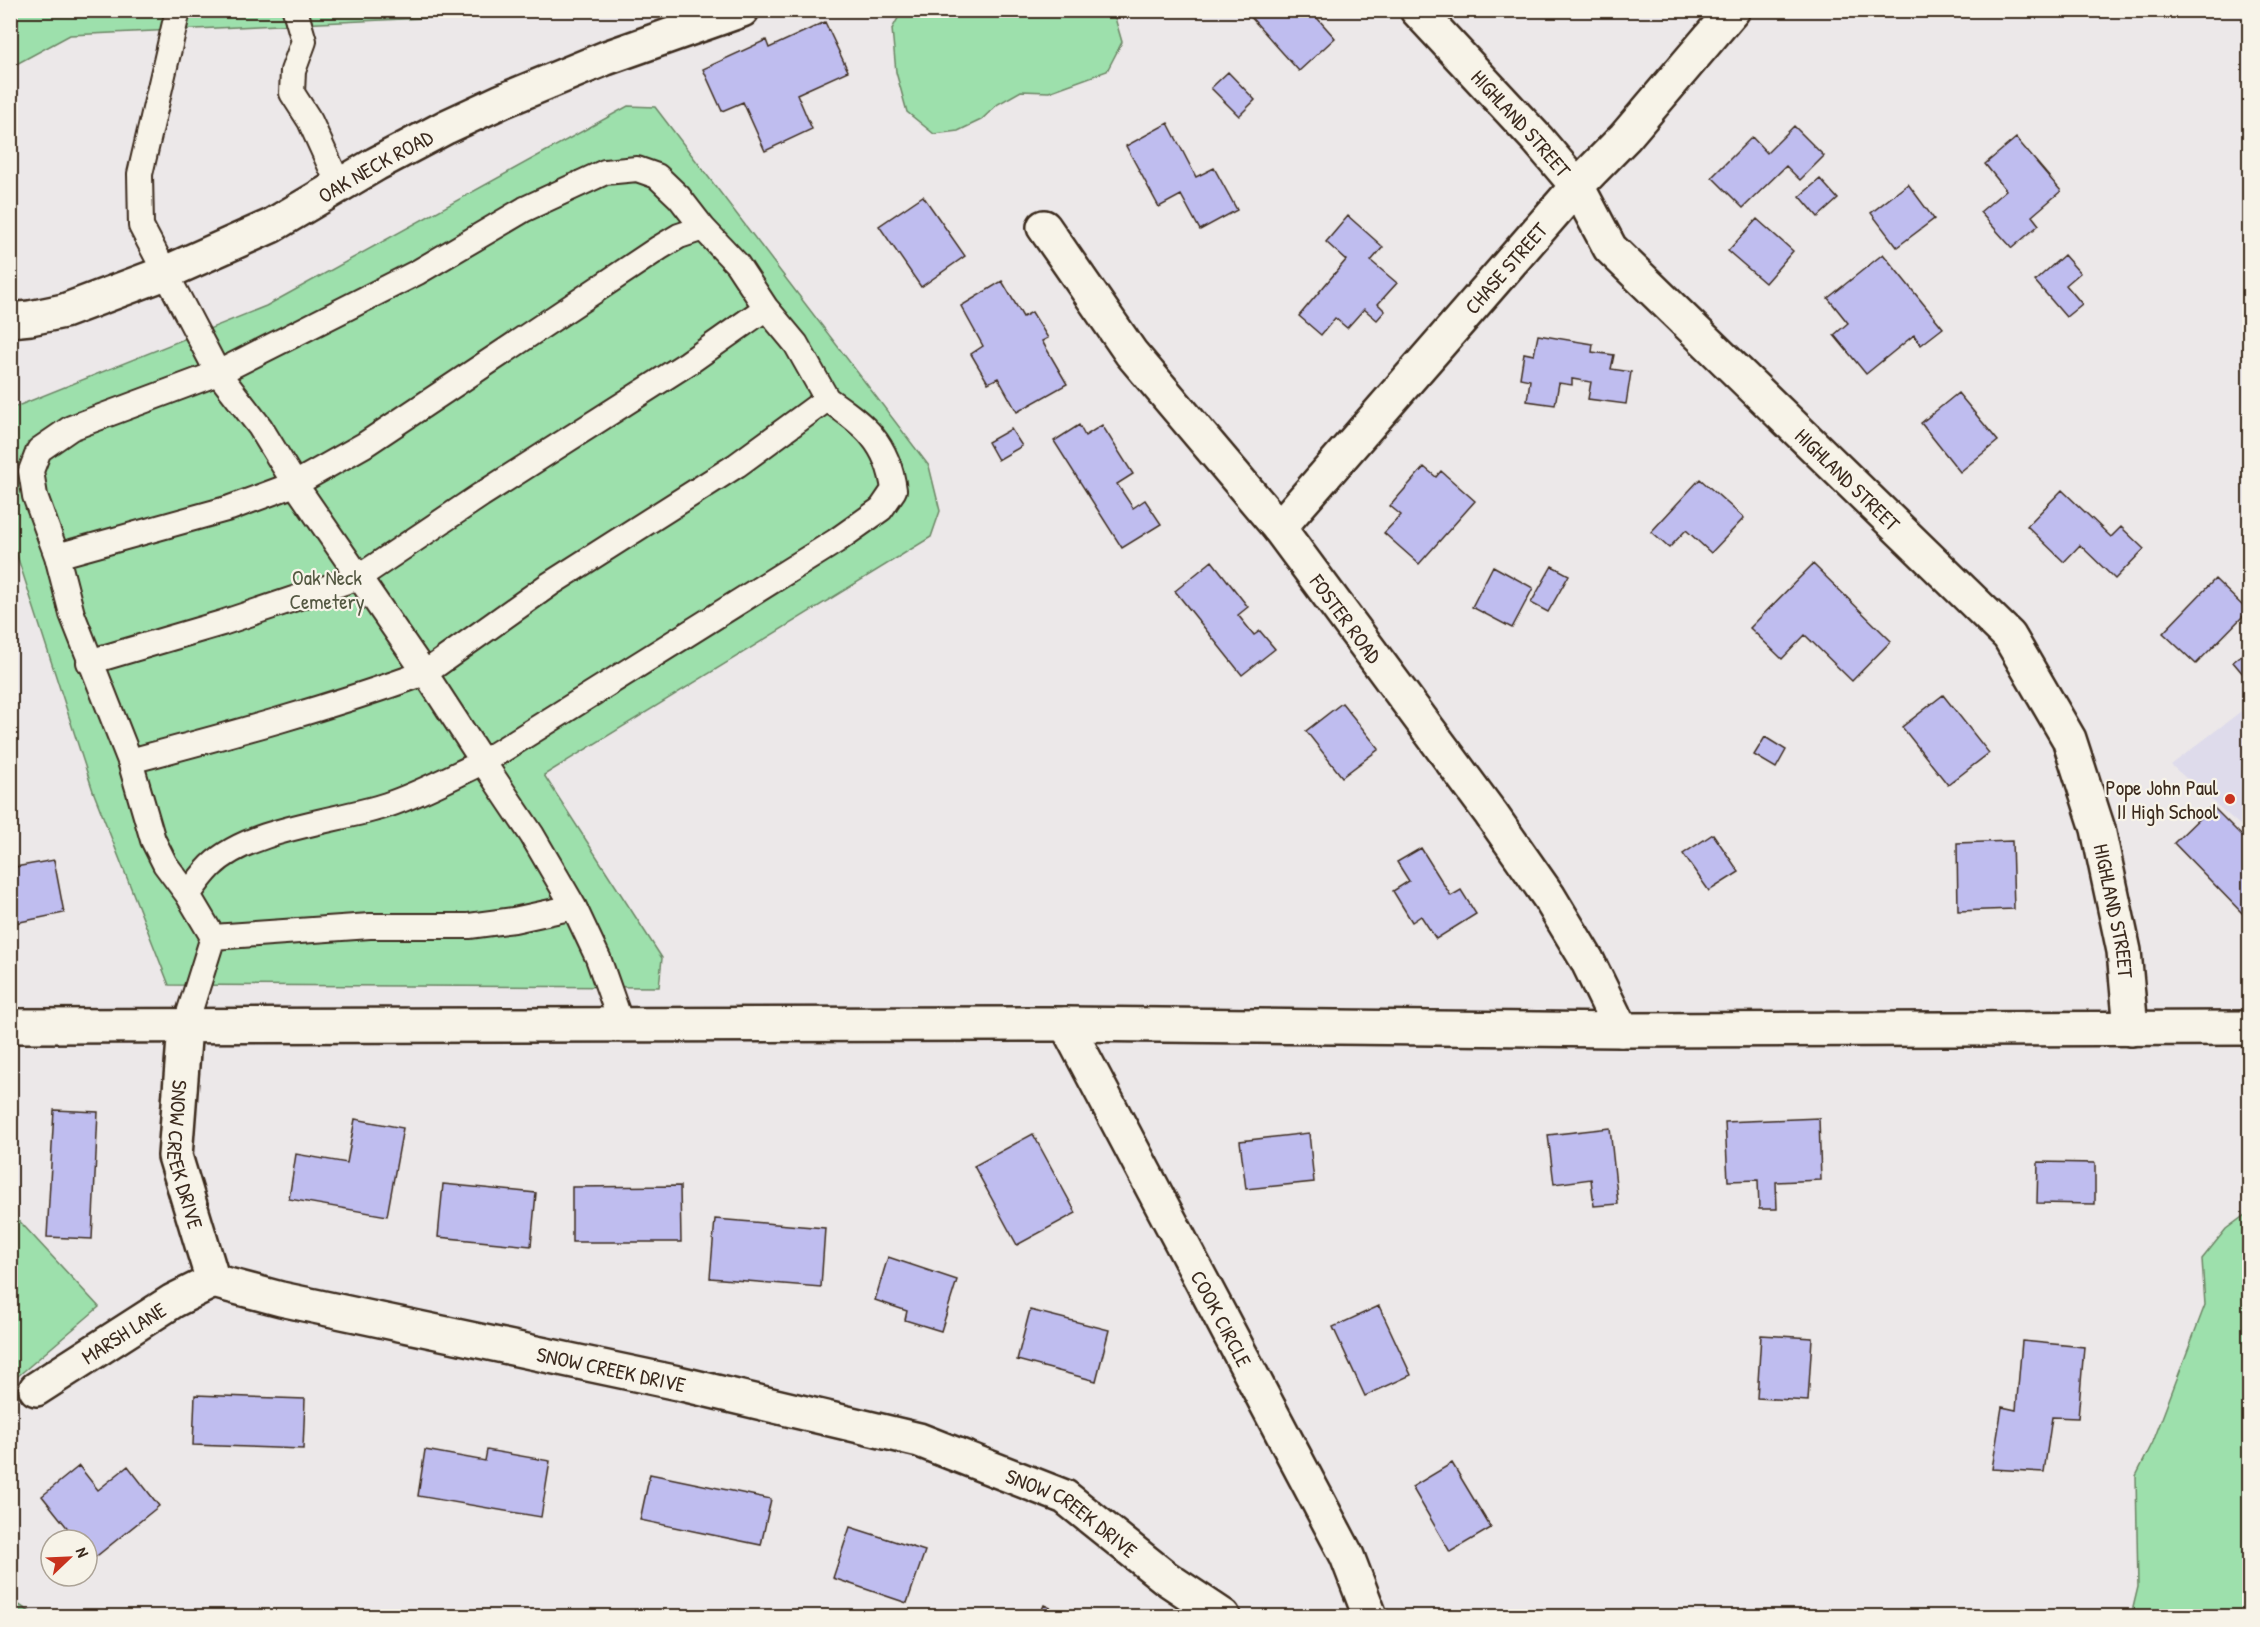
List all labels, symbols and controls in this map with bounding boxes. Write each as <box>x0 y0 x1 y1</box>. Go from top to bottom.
street label: HIGHLAND STREET <box>1465 63 1579 184</box>
street label: OAK NECK ROAD <box>313 122 438 210</box>
street label: CHASE STREET <box>1458 215 1554 320</box>
street label: HIGHLAND STREET <box>1789 421 1908 538</box>
park label: Oak Neck Cemetery <box>289 563 365 616</box>
street label: FOSTER ROAD <box>1303 567 1389 669</box>
place label: Pope John Paul II High School <box>2106 773 2218 826</box>
marker: Pope John Paul II High School <box>2223 792 2237 806</box>
street label: HIGHLAND STREET <box>2087 841 2141 980</box>
street label: SNOW CREEK DRIVE <box>160 1079 211 1232</box>
street label: COOK CIRCLE <box>1184 1265 1259 1372</box>
street label: MARSH LANE <box>76 1295 171 1371</box>
street label: SNOW CREEK DRIVE <box>534 1339 689 1399</box>
street label: SNOW CREEK DRIVE <box>1002 1461 1144 1564</box>
north arrow <box>39 1528 99 1588</box>
text: N <box>71 1544 95 1561</box>

